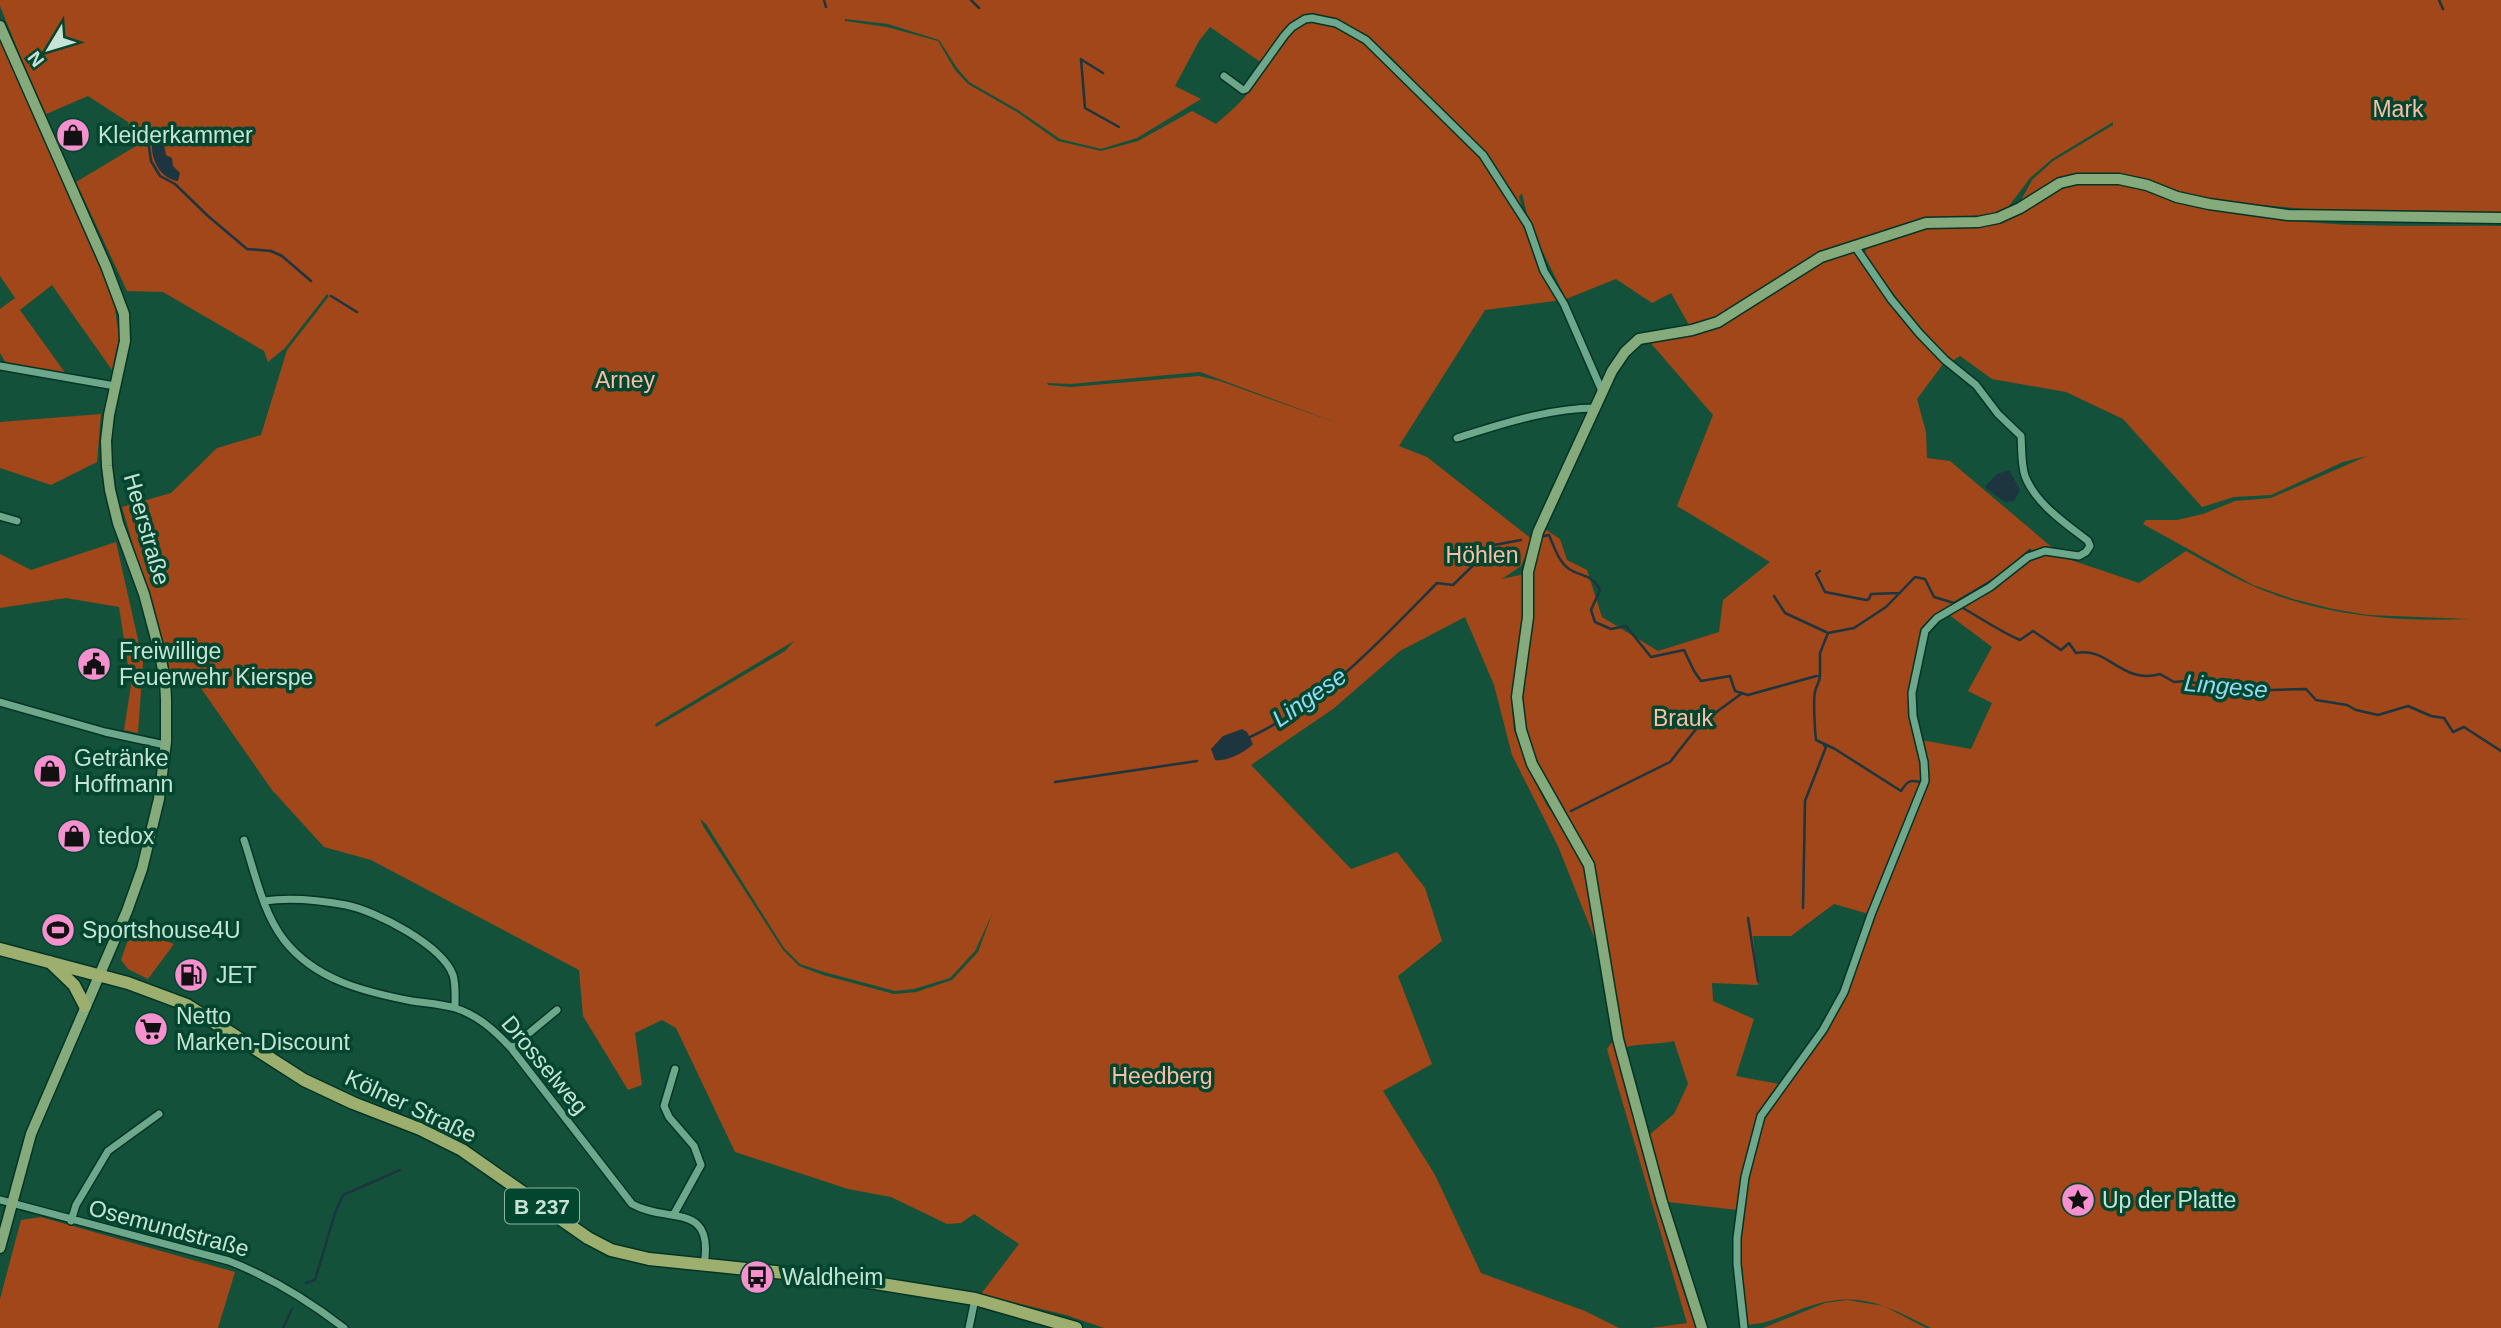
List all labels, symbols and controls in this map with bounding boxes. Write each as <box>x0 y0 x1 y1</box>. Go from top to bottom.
north arrow <box>14 14 84 84</box>
text: N <box>23 47 48 71</box>
park label: Mark <box>2372 96 2424 122</box>
shop icon: Kleiderkammer <box>54 116 92 154</box>
place label: Kleiderkammer <box>98 122 253 148</box>
park label: Arney <box>595 367 656 393</box>
street label: Heerstraße <box>119 470 175 588</box>
park label: Höhlen <box>1446 542 1518 568</box>
place label: Freiwillige Feuerwehr Kierspe <box>119 638 313 690</box>
public building icon: Freiwillige Feuerwehr Kierspe <box>75 645 113 683</box>
water label: Lingese <box>1267 662 1351 732</box>
water label: Lingese <box>2183 669 2269 703</box>
park label: Brauk <box>1653 705 1714 731</box>
place label: Getränke Hoffmann <box>74 745 173 797</box>
shop icon: Getränke Hoffmann <box>31 752 69 790</box>
shop icon: tedox <box>55 817 93 855</box>
place label: tedox <box>98 823 155 849</box>
sports icon: Sportshouse4U <box>39 911 77 949</box>
place label: Sportshouse4U <box>82 917 241 943</box>
fuel station icon: JET <box>172 956 210 994</box>
place label: JET <box>216 962 257 988</box>
place label: Netto Marken-Discount <box>176 1003 350 1055</box>
supermarket icon: Netto Marken-Discount <box>132 1010 170 1048</box>
street label: Drosselweg <box>496 1011 594 1119</box>
park label: Heedberg <box>1111 1063 1213 1089</box>
street label: Kölner Straße <box>341 1064 481 1148</box>
place icon: Up der Platte <box>2059 1181 2097 1219</box>
place label: Up der Platte <box>2102 1187 2236 1213</box>
road number: B 237 <box>505 1188 579 1224</box>
street label: Osemundstraße <box>86 1194 252 1262</box>
bus stop icon: Waldheim <box>738 1258 776 1296</box>
place label: Waldheim <box>782 1264 883 1290</box>

